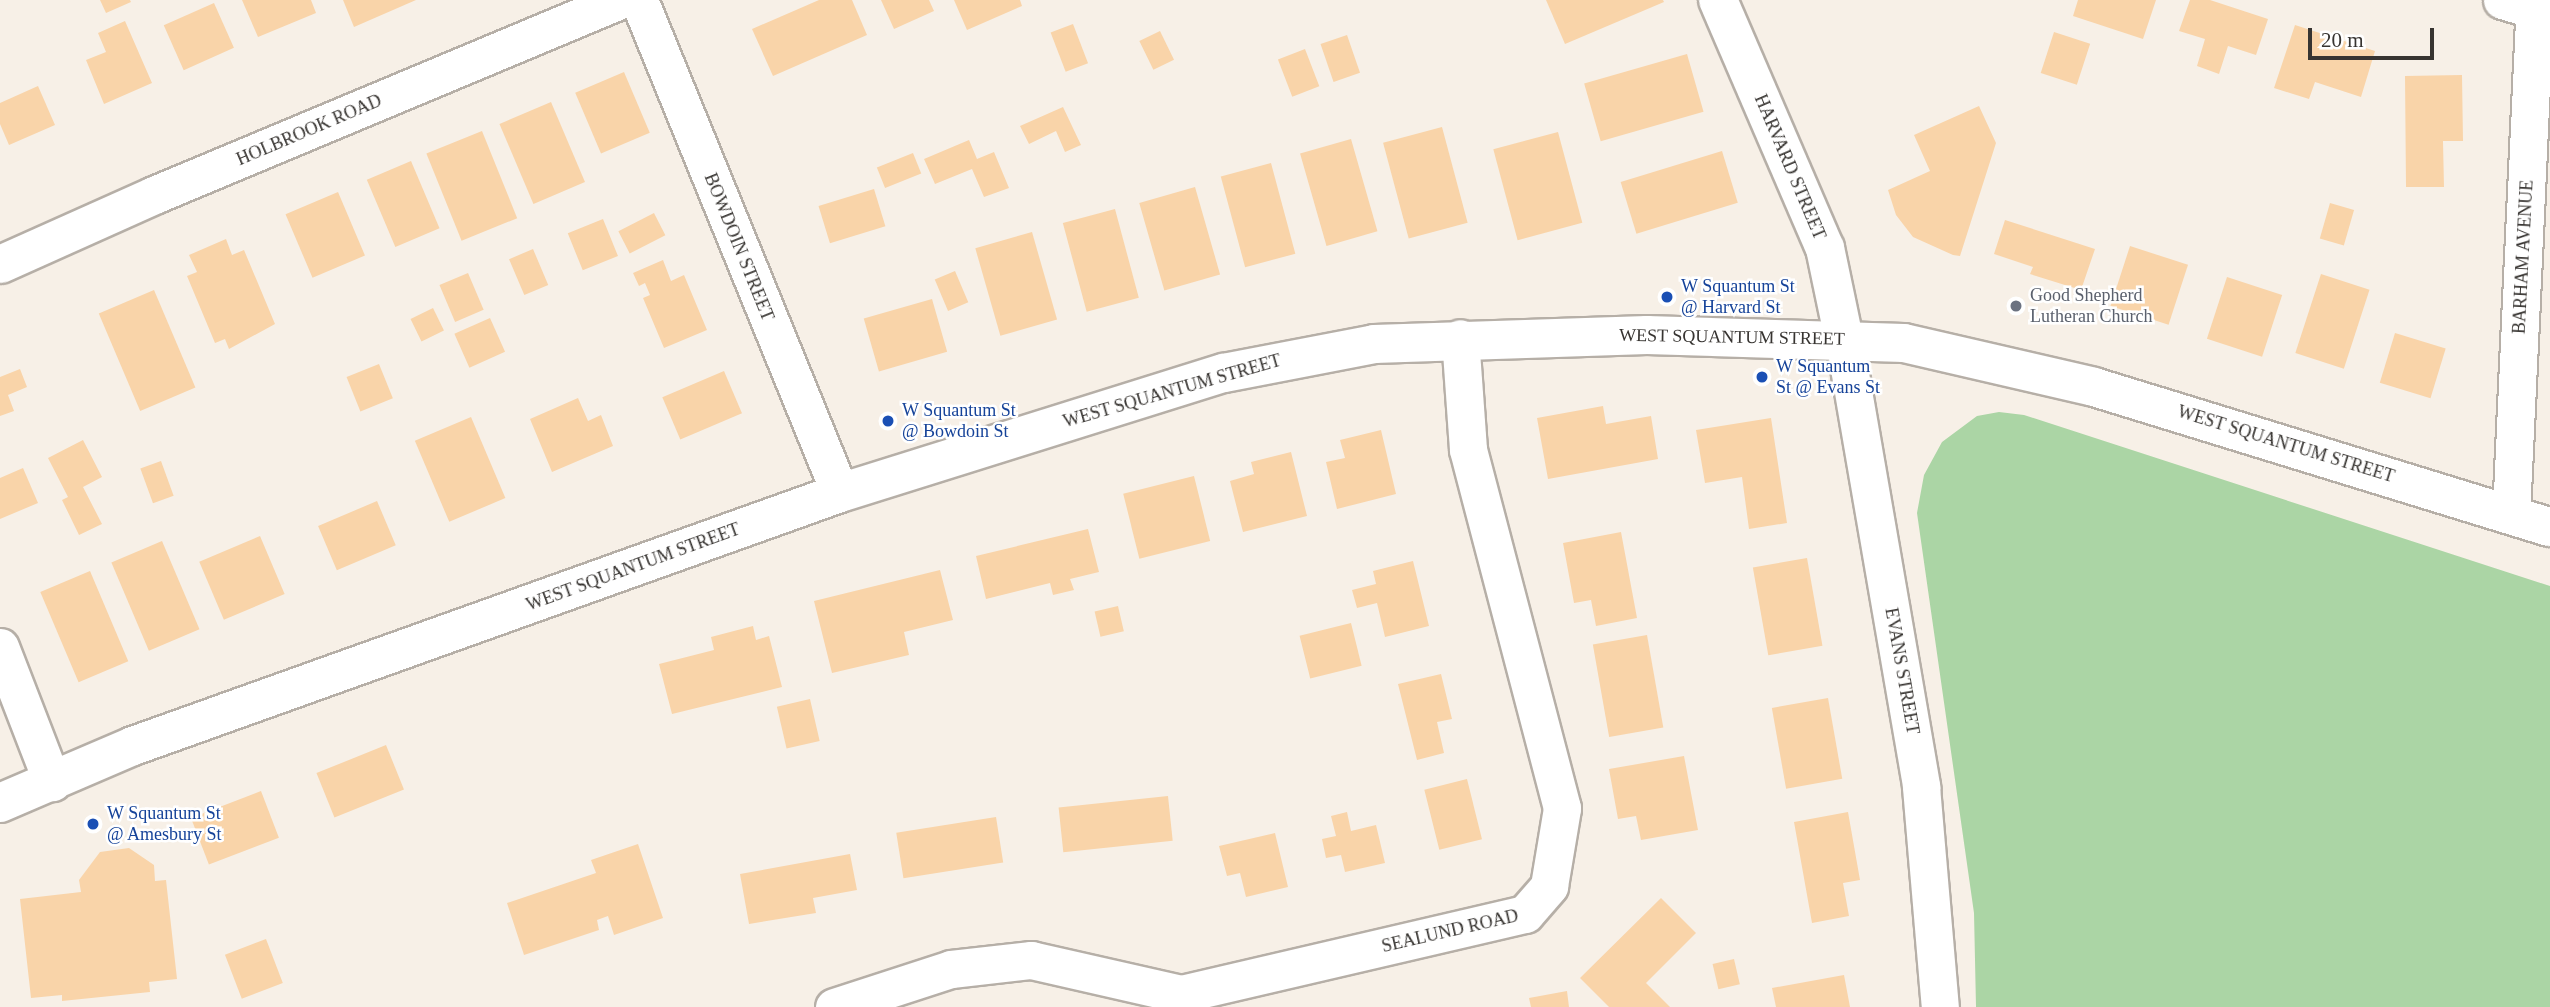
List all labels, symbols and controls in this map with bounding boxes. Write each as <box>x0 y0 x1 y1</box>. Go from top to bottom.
scale bar <box>2312 14 2438 58</box>
text: 20 m <box>2321 28 2364 52</box>
street label: HOLBROOK ROAD <box>233 90 385 170</box>
street label: HARVARD STREET <box>1750 91 1830 243</box>
street label: BOWDOIN STREET <box>699 170 779 324</box>
street label: BARHAM AVENUE <box>2508 179 2538 335</box>
place label: W Squantum St @ Harvard St <box>1681 276 1795 318</box>
place label: Good Shepherd Lutheran Church <box>2030 285 2152 328</box>
marker: W Squantum St @ Harvard St <box>1659 289 1675 305</box>
marker: Good Shepherd Lutheran Church <box>2008 298 2024 314</box>
street label: WEST SQUANTUM STREET <box>1619 324 1845 350</box>
street label: WEST SQUANTUM STREET <box>1060 349 1284 433</box>
place label: W Squantum St @ Evans St <box>1776 356 1880 398</box>
marker: W Squantum St @ Evans St <box>1754 369 1770 385</box>
place label: W Squantum St @ Bowdoin St <box>902 400 1016 442</box>
street label: WEST SQUANTUM STREET <box>2175 401 2397 487</box>
marker: W Squantum St @ Bowdoin St <box>880 413 896 429</box>
street label: WEST SQUANTUM STREET <box>523 518 743 616</box>
street label: EVANS STREET <box>1880 606 1924 736</box>
place label: W Squantum St @ Amesbury St <box>107 803 223 846</box>
marker: W Squantum St @ Amesbury St <box>85 816 101 832</box>
street label: SEALUND ROAD <box>1380 905 1520 957</box>

